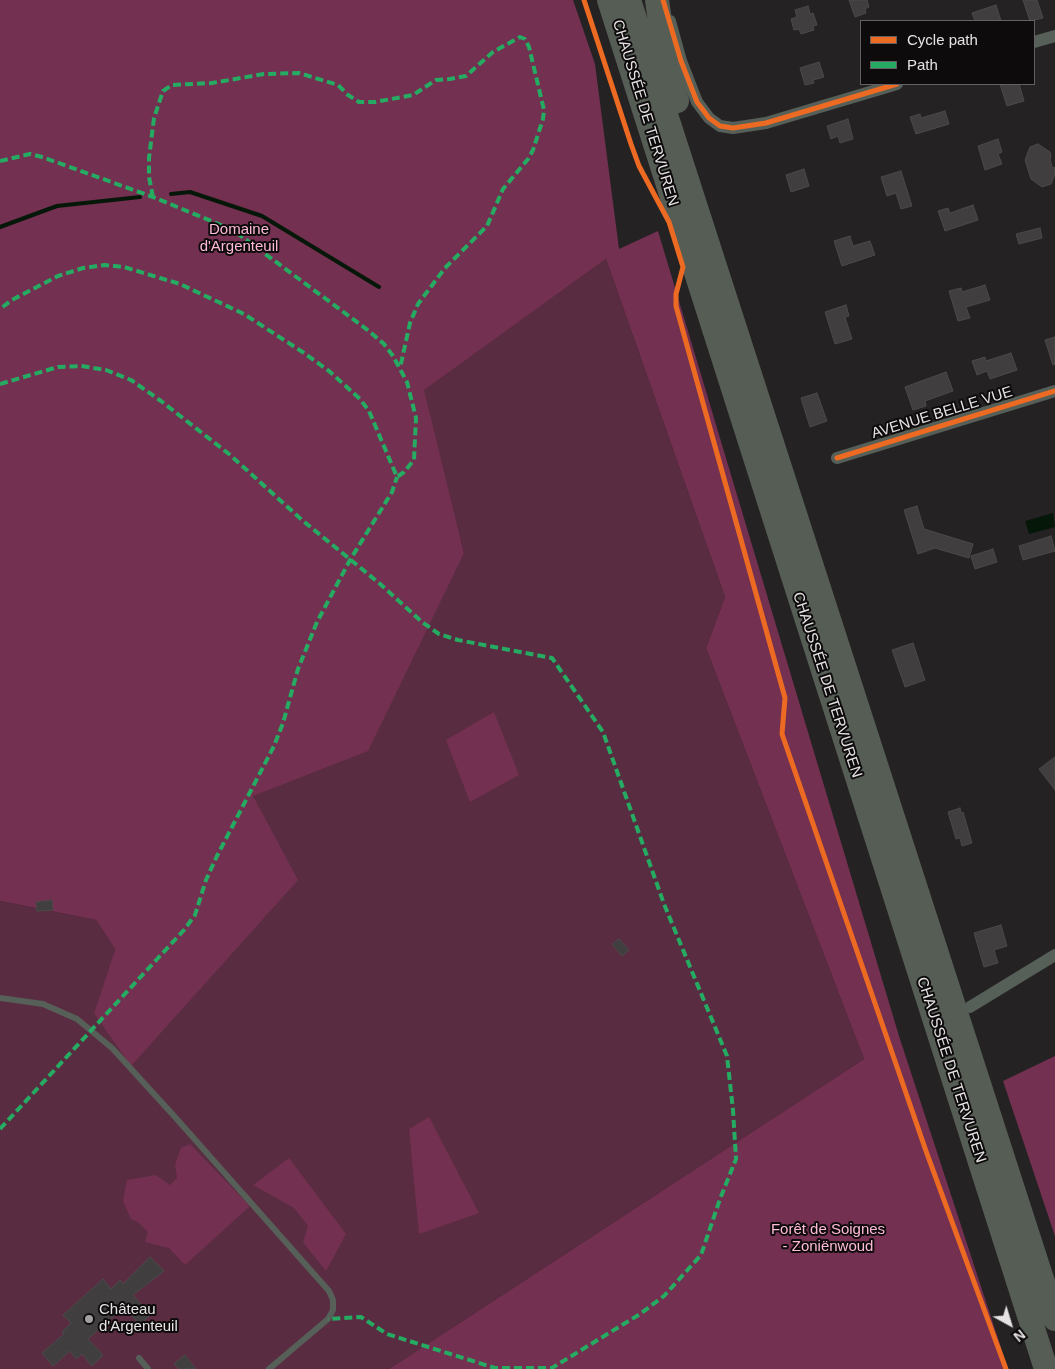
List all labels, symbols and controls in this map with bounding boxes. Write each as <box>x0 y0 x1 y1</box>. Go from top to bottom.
street label: CHAUSSÉE DE TERVUREN <box>608 18 682 208</box>
legend <box>860 20 1035 85</box>
text: Cycle path <box>907 31 978 48</box>
text: Path <box>907 56 938 73</box>
park label: Domaine d'Argenteuil <box>200 221 278 256</box>
street label: AVENUE BELLE VUE <box>869 383 1015 443</box>
street label: CHAUSSÉE DE TERVUREN <box>788 590 866 780</box>
street label: CHAUSSÉE DE TERVUREN <box>912 975 990 1165</box>
park label: Forêt de Soignes - Zoniënwoud <box>771 1221 885 1256</box>
north arrow <box>985 1299 1035 1349</box>
place label: Château d'Argenteuil <box>99 1301 178 1336</box>
marker: Château d'Argenteuil <box>83 1313 95 1325</box>
text: N <box>1010 1326 1028 1345</box>

